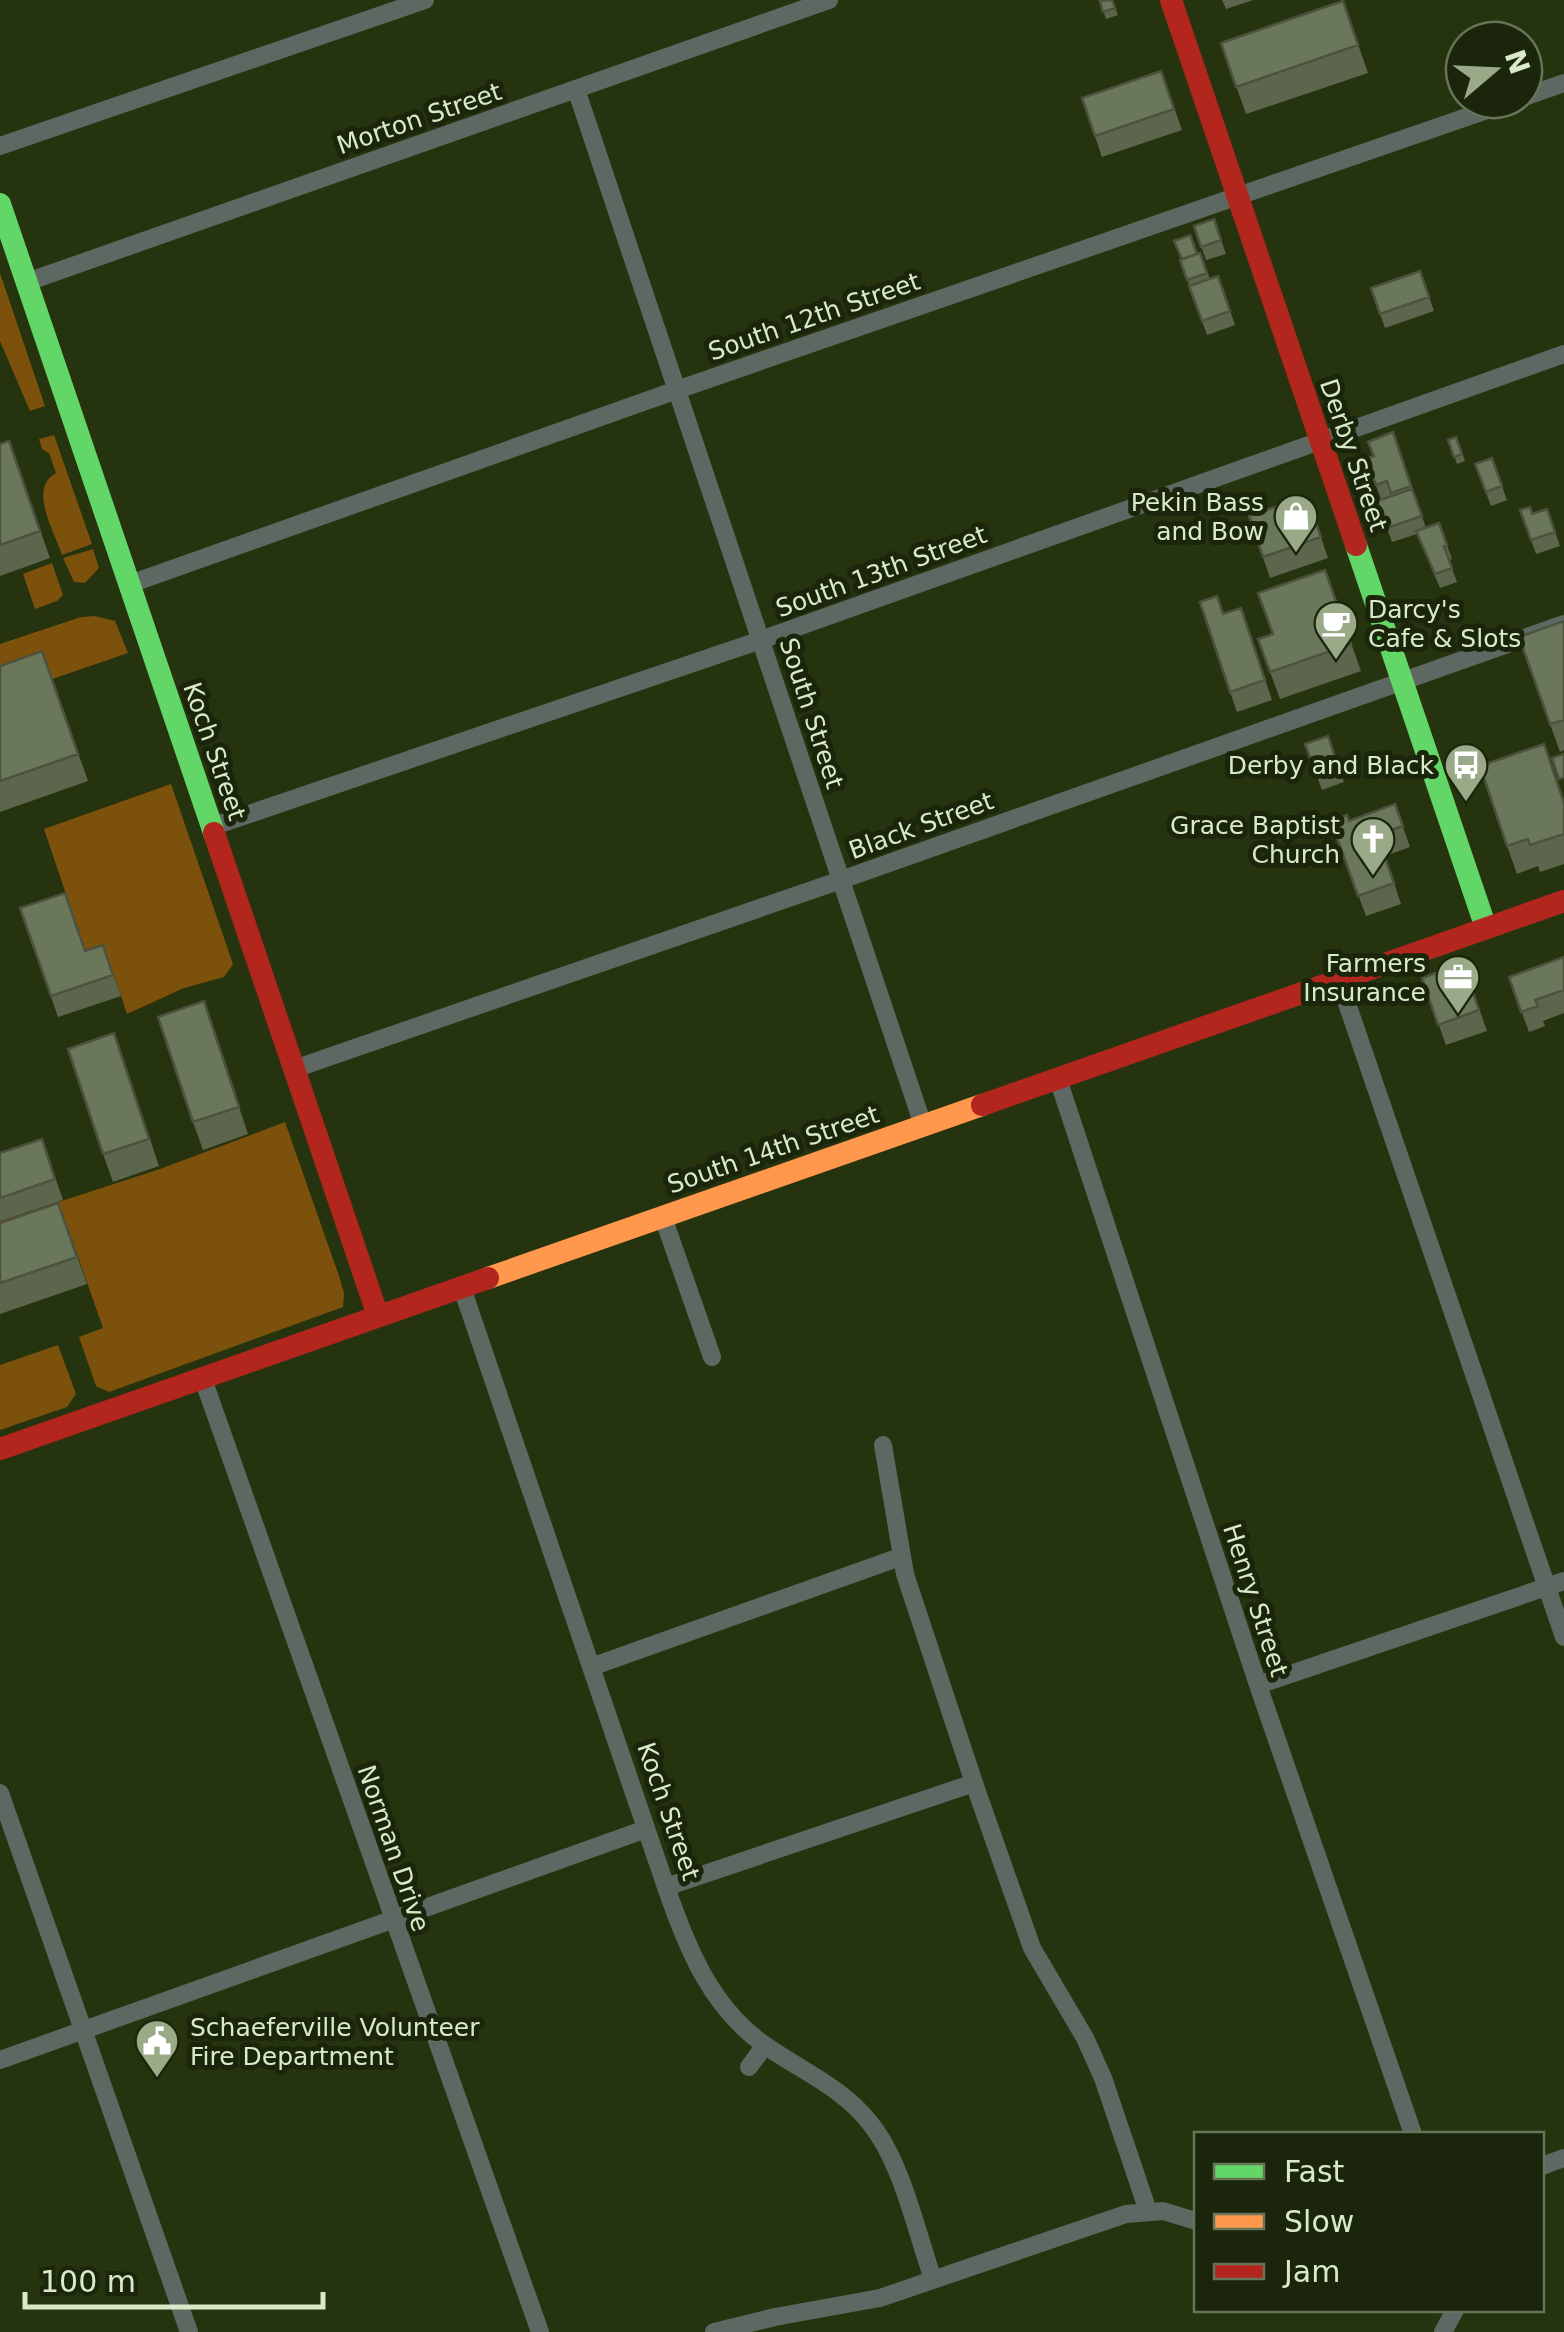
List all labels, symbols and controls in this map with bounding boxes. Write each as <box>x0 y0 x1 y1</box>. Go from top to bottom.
north arrow <box>1444 20 1544 120</box>
text: N <box>1498 46 1537 78</box>
street label: Morton Street <box>333 77 505 160</box>
street label: South 12th Street <box>704 267 924 366</box>
street label: Derby Street <box>1314 375 1393 535</box>
place label: Pekin Bass and Bow <box>1131 488 1264 546</box>
shop icon: Pekin Bass and Bow <box>1273 493 1319 554</box>
street label: South 13th Street <box>772 520 991 623</box>
place label: Darcy's Cafe & Slots <box>1368 595 1521 653</box>
cafe icon: Darcy's Cafe & Slots <box>1313 600 1359 661</box>
street label: South Street <box>774 634 850 792</box>
street label: Koch Street <box>177 678 252 824</box>
bus stop icon: Derby and Black <box>1443 742 1489 803</box>
place label: Derby and Black <box>1228 751 1435 780</box>
street label: Black Street <box>845 786 998 865</box>
place label: Grace Baptist Church <box>1170 811 1340 869</box>
church icon: Grace Baptist Church <box>1350 816 1396 877</box>
place label: Farmers Insurance <box>1303 949 1426 1007</box>
office icon: Farmers Insurance <box>1435 954 1481 1015</box>
street label: South 14th Street <box>663 1100 883 1199</box>
street label: Henry Street <box>1217 1520 1294 1680</box>
street label: Koch Street <box>631 1738 706 1884</box>
street label: Norman Drive <box>352 1761 436 1935</box>
place label: Schaeferville Volunteer Fire Department <box>190 2013 480 2071</box>
public building icon: Schaeferville Volunteer Fire Department <box>134 2018 180 2079</box>
legend <box>1194 2132 1544 2312</box>
text: Fast <box>1284 2154 1345 2189</box>
text: Slow <box>1284 2204 1354 2239</box>
scale bar <box>25 2247 322 2309</box>
text: Jam <box>1282 2254 1340 2289</box>
text: 100 m <box>40 2264 136 2299</box>

